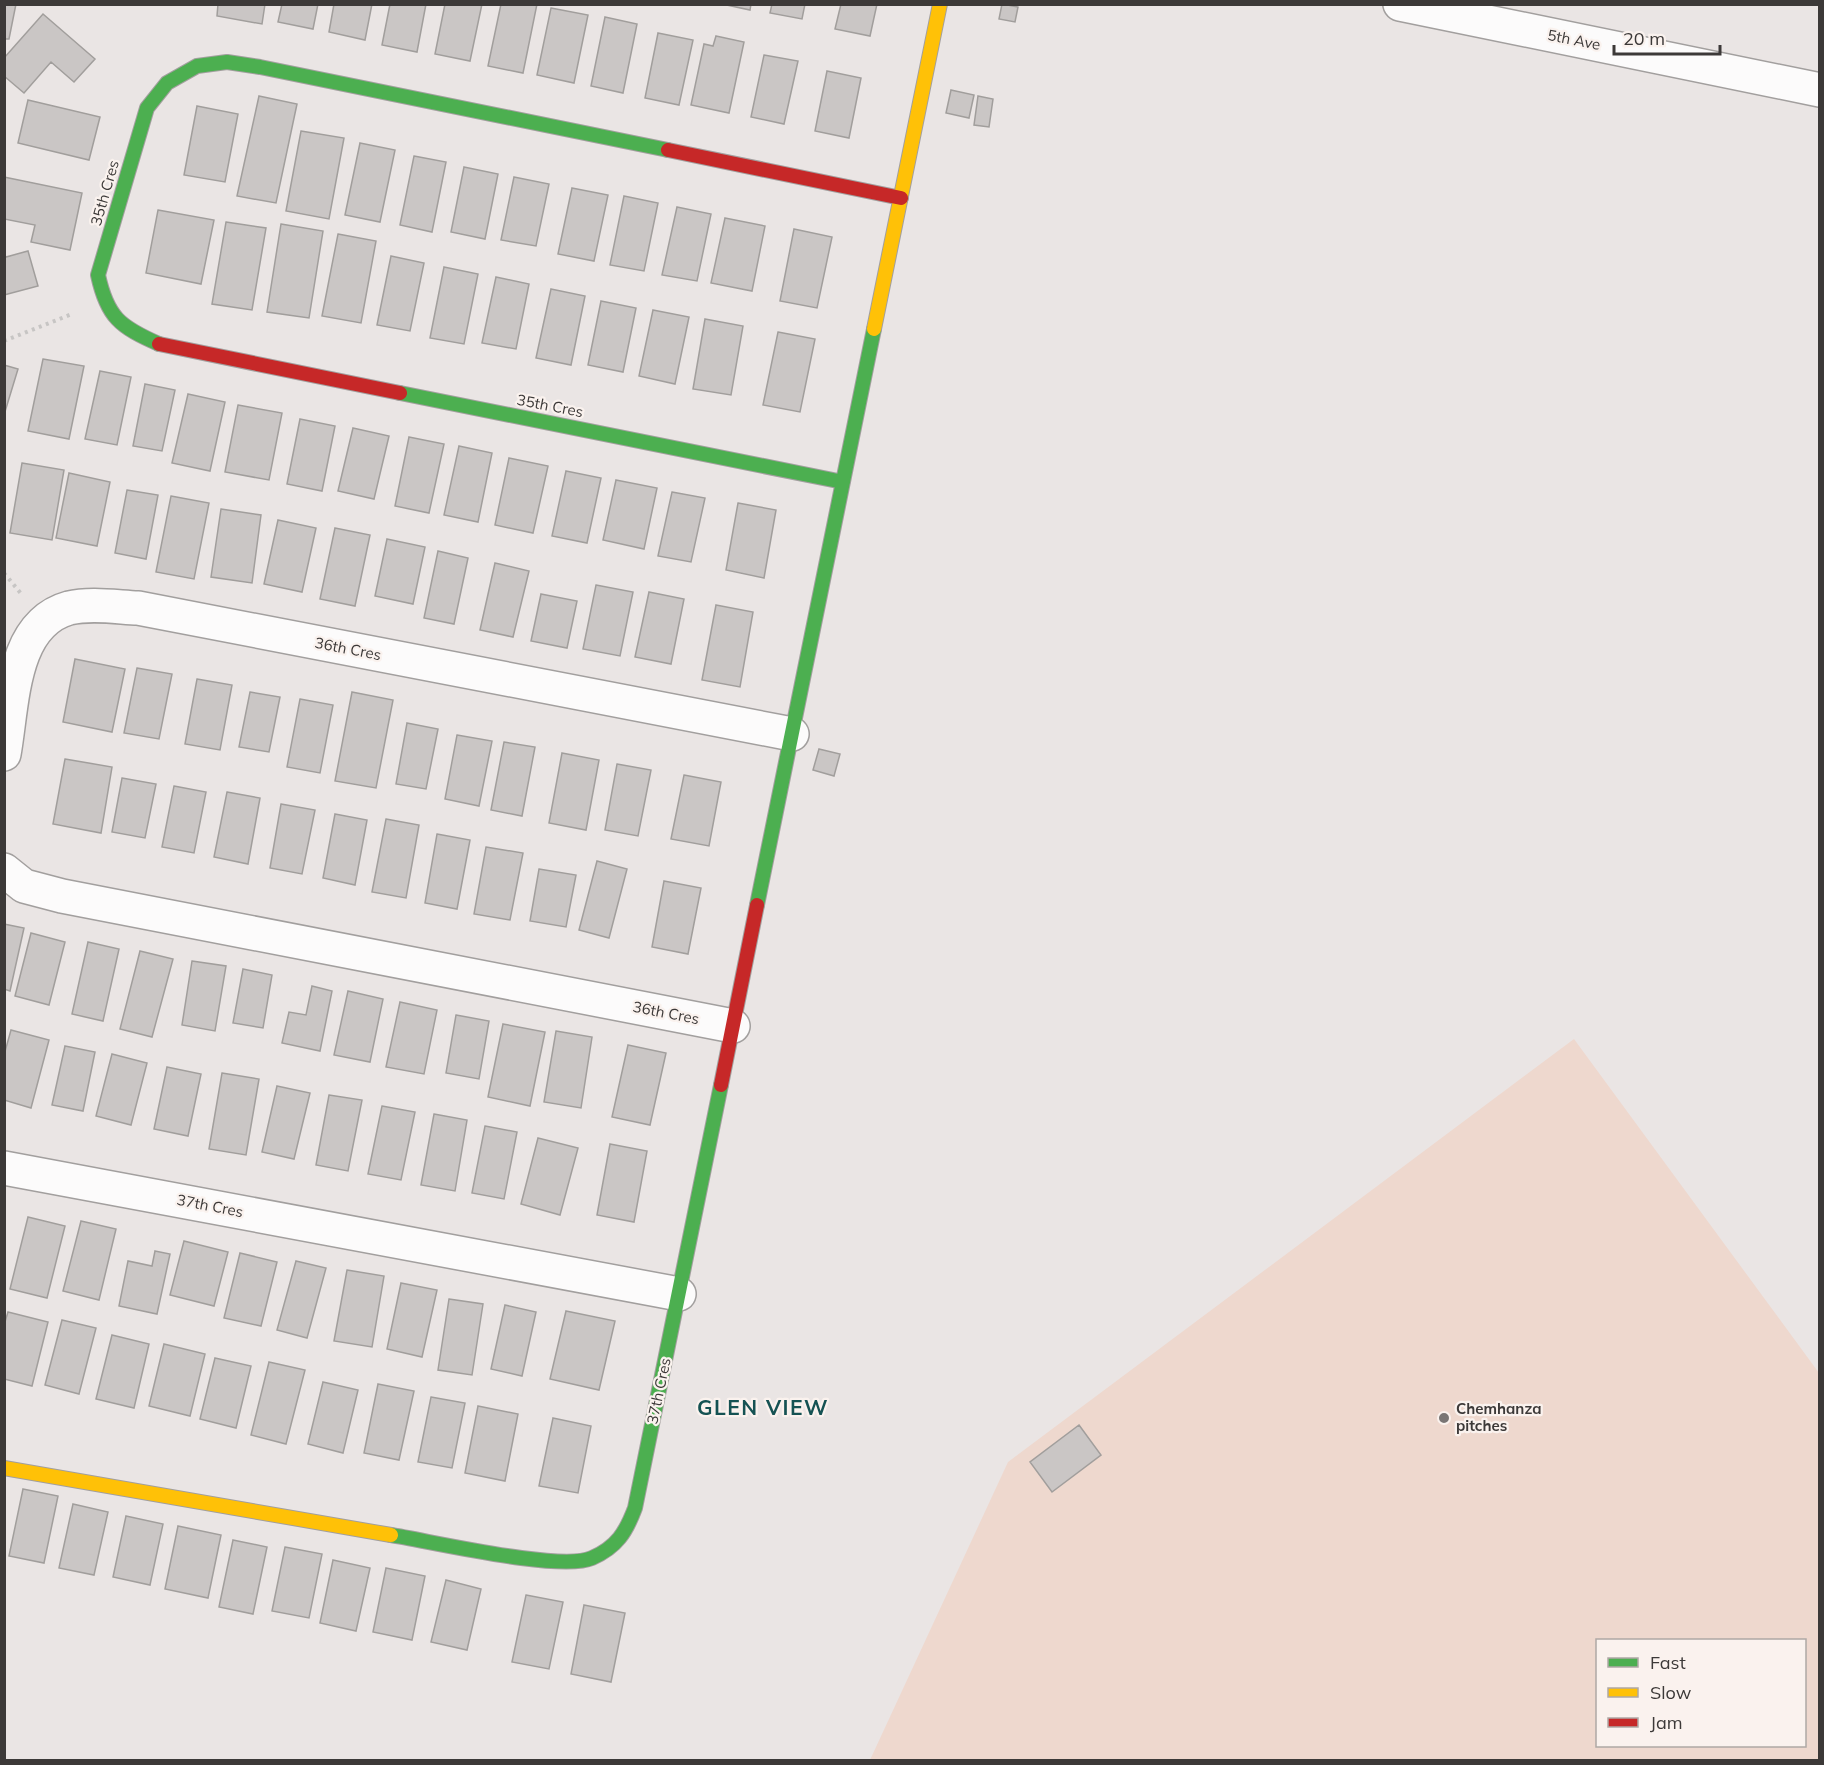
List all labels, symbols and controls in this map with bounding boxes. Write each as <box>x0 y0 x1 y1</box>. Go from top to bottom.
scale bar <box>1614 18 1720 56</box>
street label: 5th Ave <box>1546 25 1602 54</box>
text: 20 m <box>1623 27 1665 50</box>
street label: 35th Cres <box>86 158 123 228</box>
street label: 35th Cres <box>515 390 585 421</box>
street label: 36th Cres <box>313 633 383 664</box>
street label: 36th Cres <box>631 997 701 1028</box>
street label: 37th Cres <box>175 1190 245 1221</box>
street label: 37th Cres <box>642 1356 675 1426</box>
district label: GLEN VIEW <box>697 1394 829 1420</box>
place label: Chemhanza pitches <box>1456 1399 1542 1435</box>
marker: Chemhanza pitches <box>1437 1411 1451 1425</box>
legend <box>1596 1639 1806 1747</box>
text: Fast <box>1650 1651 1686 1674</box>
text: Slow <box>1650 1681 1692 1704</box>
text: Jam <box>1650 1711 1683 1734</box>

